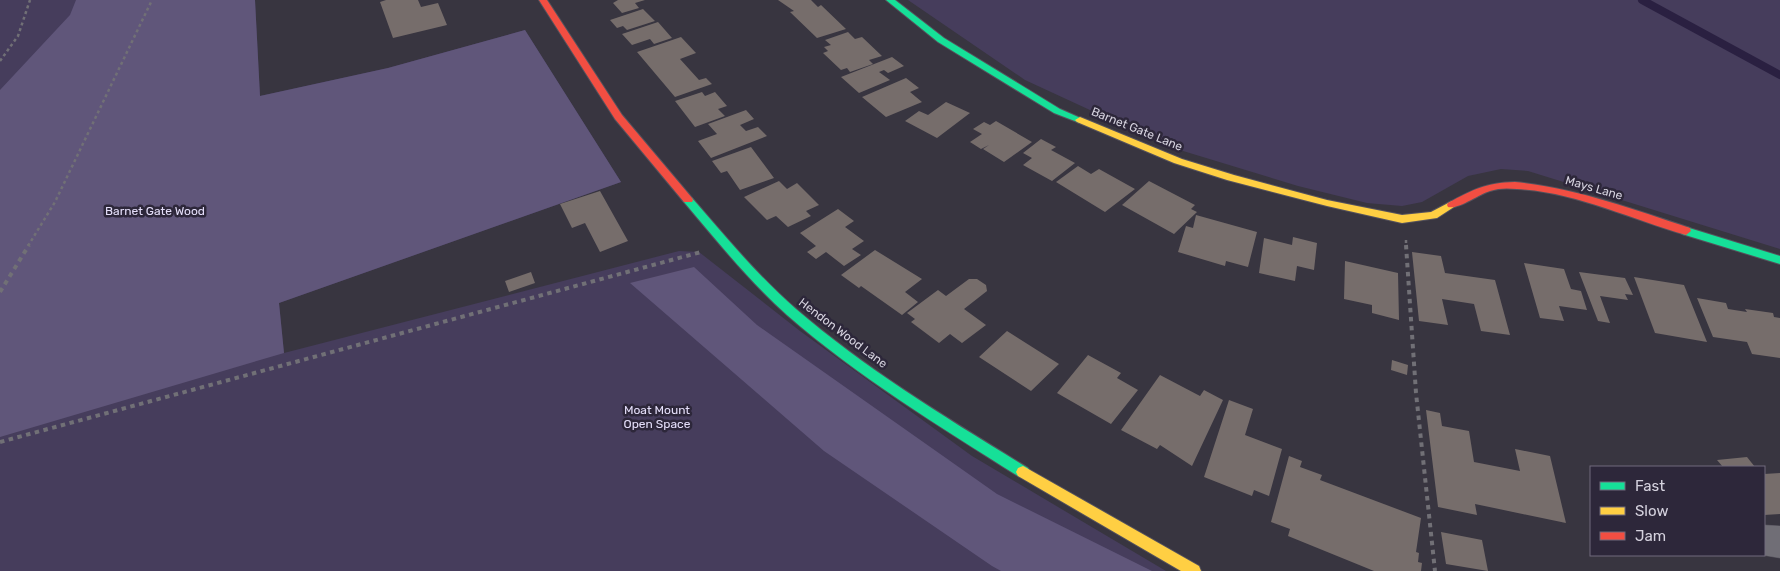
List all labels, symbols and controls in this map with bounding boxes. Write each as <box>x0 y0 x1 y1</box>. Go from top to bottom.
street label: Barnet Gate Lane <box>1089 104 1185 154</box>
street label: Mays Lane <box>1564 173 1624 203</box>
park label: Barnet Gate Wood <box>105 204 205 218</box>
street label: Hendon Wood Lane <box>796 295 890 371</box>
park label: Moat Mount Open Space <box>624 403 691 431</box>
legend <box>1590 466 1765 556</box>
text: Fast <box>1635 477 1665 495</box>
text: Slow <box>1635 502 1668 520</box>
text: Jam <box>1635 527 1666 545</box>

